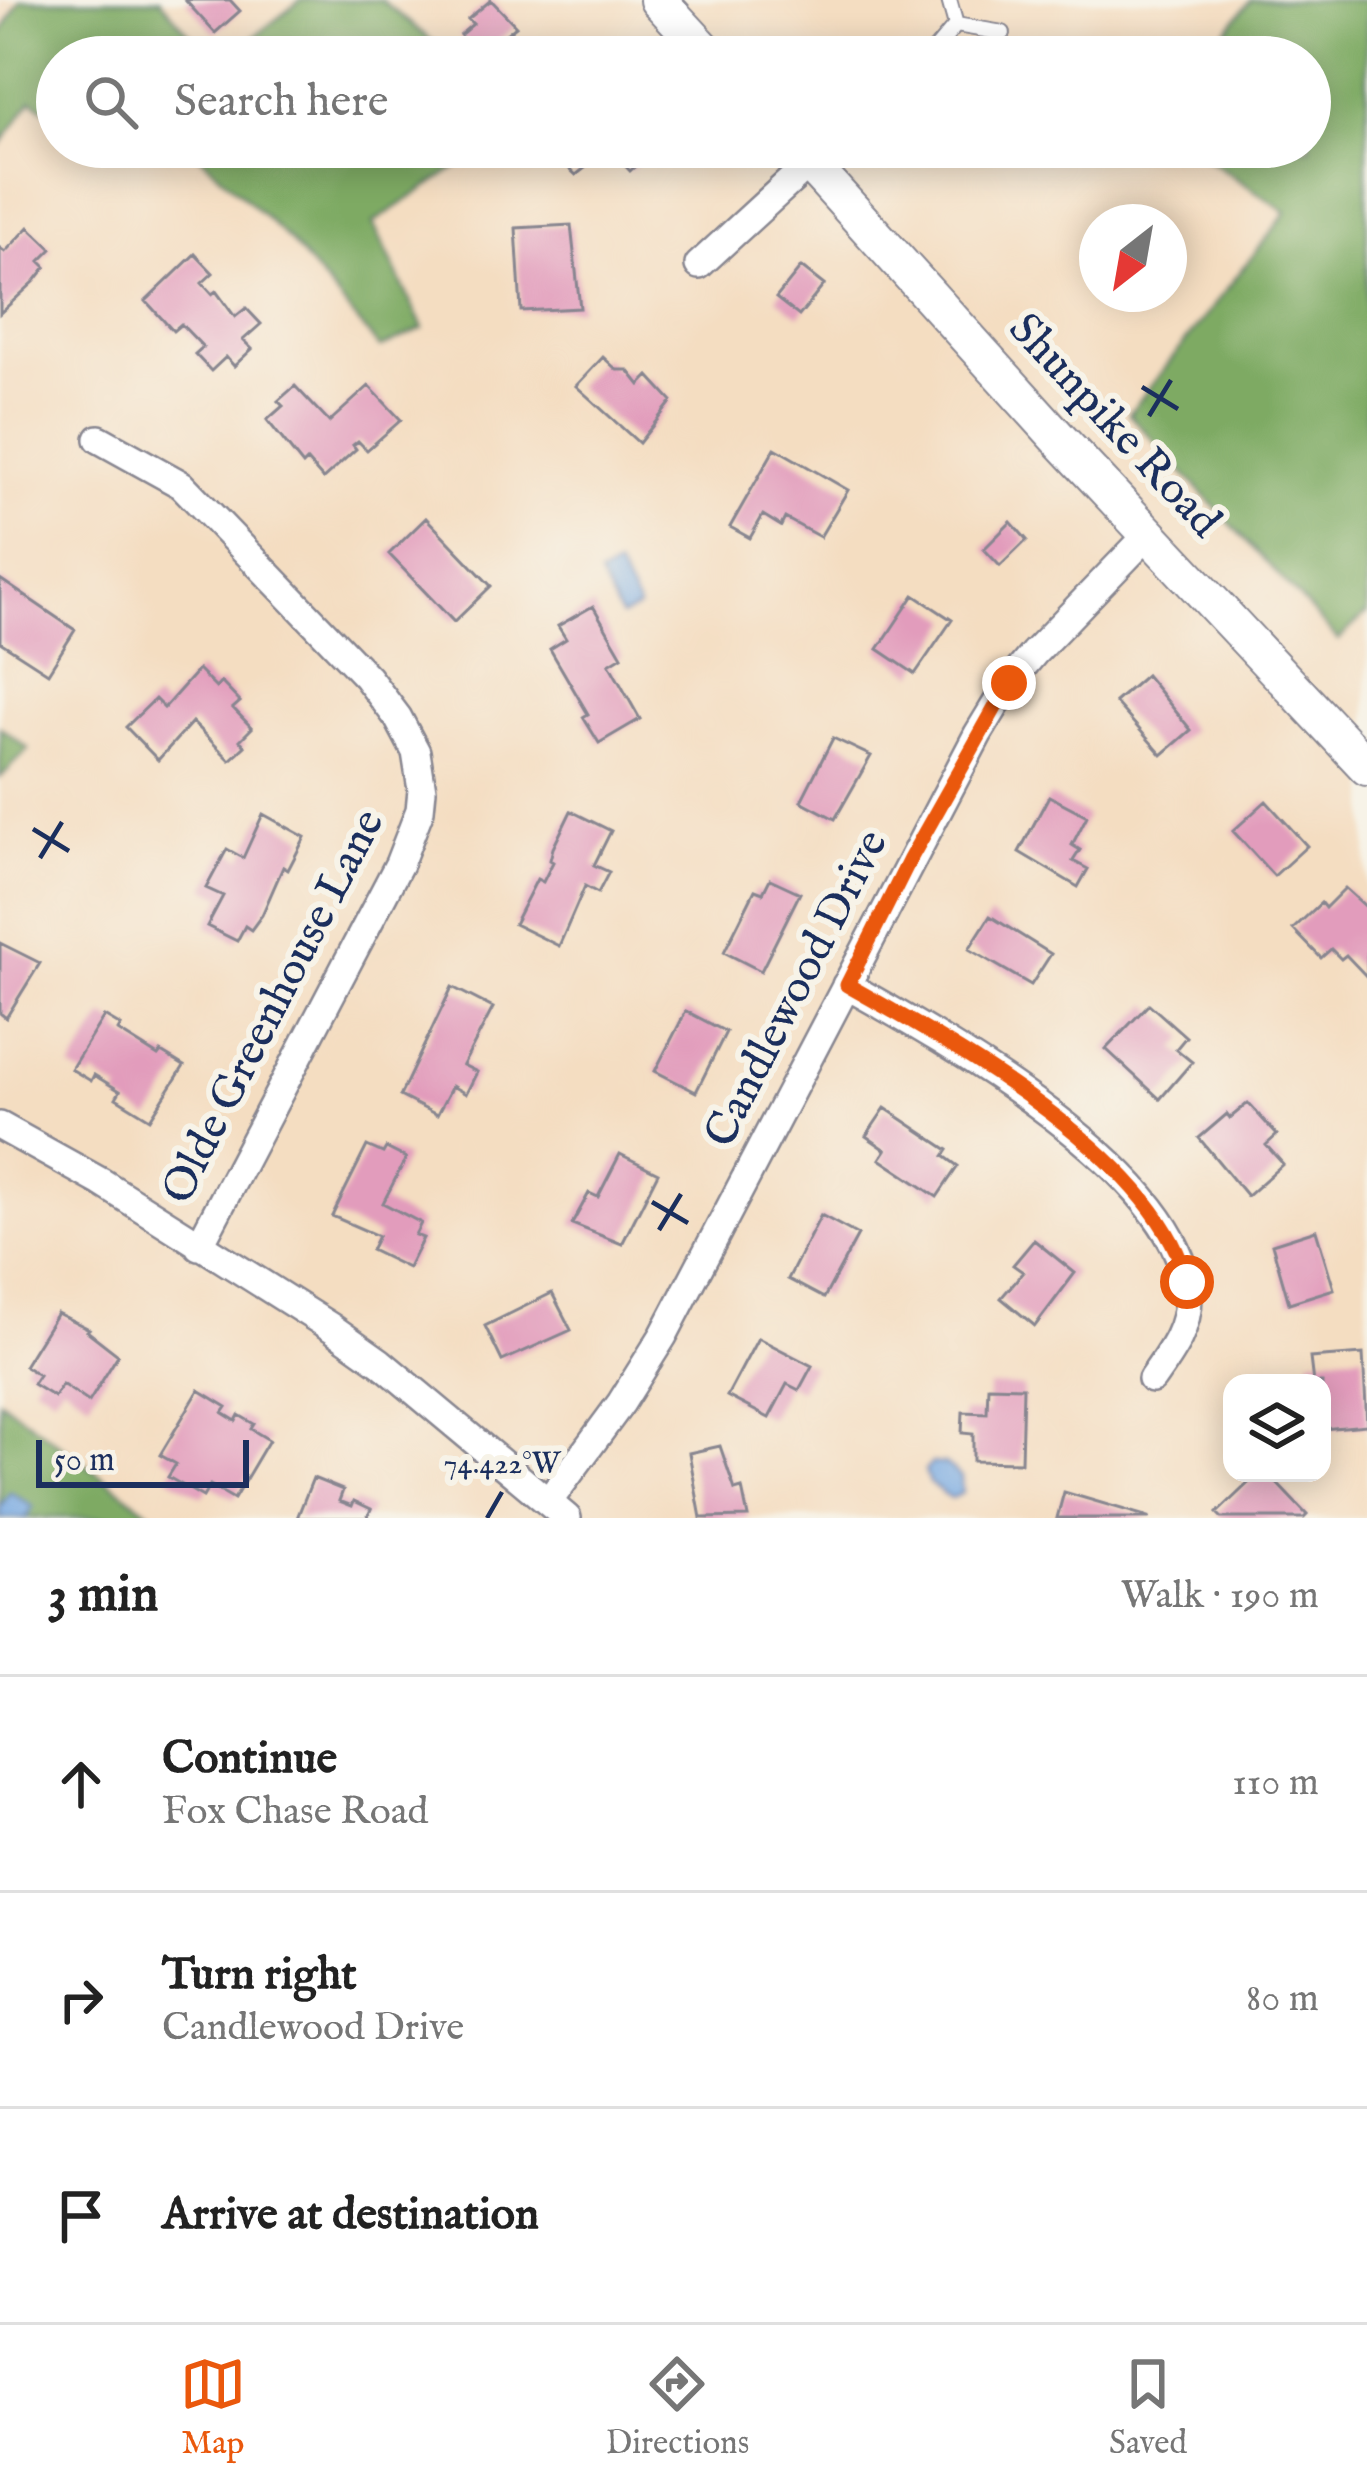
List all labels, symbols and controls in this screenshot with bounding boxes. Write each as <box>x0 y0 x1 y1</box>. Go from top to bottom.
search box <box>36 36 1331 168</box>
icon: search <box>78 69 144 135</box>
text: Search here <box>174 74 388 131</box>
north arrow <box>1079 204 1187 312</box>
street label: Shunpike Road <box>996 302 1233 551</box>
route end <box>982 656 1036 710</box>
street label: Olde Greenhouse Lane <box>150 800 398 1214</box>
street label: Candlewood Drive <box>692 821 902 1157</box>
route start <box>1160 1255 1214 1309</box>
map controls <box>1223 1374 1331 1482</box>
button: layers <box>1223 1374 1331 1482</box>
scale bar <box>36 1434 249 1487</box>
text: 50 m <box>54 1440 115 1482</box>
text: 74.422°W <box>444 1446 562 1484</box>
text: 3 min <box>48 1564 158 1629</box>
text: Walk · 190 m <box>1121 1572 1319 1621</box>
text: Continue <box>162 1731 337 1788</box>
icon: ahead <box>48 1751 114 1817</box>
text: 110 m <box>1232 1759 1319 1808</box>
text: Fox Chase Road <box>162 1788 428 1837</box>
text: Turn right <box>162 1947 357 2004</box>
icon: right <box>48 1967 114 2033</box>
text: 80 m <box>1246 1975 1319 2024</box>
text: Candlewood Drive <box>162 2004 464 2053</box>
icon: arrive <box>48 2183 114 2249</box>
text: Arrive at destination <box>162 2187 539 2244</box>
tab: Map <box>180 2351 246 2465</box>
tab: Directions <box>606 2351 749 2465</box>
tab: Saved <box>1109 2351 1187 2465</box>

